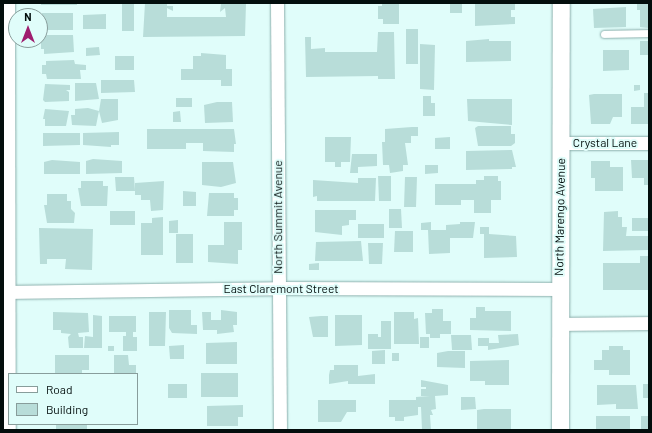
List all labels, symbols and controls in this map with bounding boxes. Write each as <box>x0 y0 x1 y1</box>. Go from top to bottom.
north arrow <box>8 8 48 48</box>
text: N <box>24 10 32 23</box>
street label: Crystal Lane <box>573 136 637 150</box>
street label: North Marengo Avenue <box>552 158 568 276</box>
street label: North Summit Avenue <box>271 160 285 274</box>
street label: East Claremont Street <box>223 282 339 296</box>
legend <box>8 373 138 425</box>
text: Road <box>46 382 73 396</box>
text: Building <box>46 402 88 416</box>

